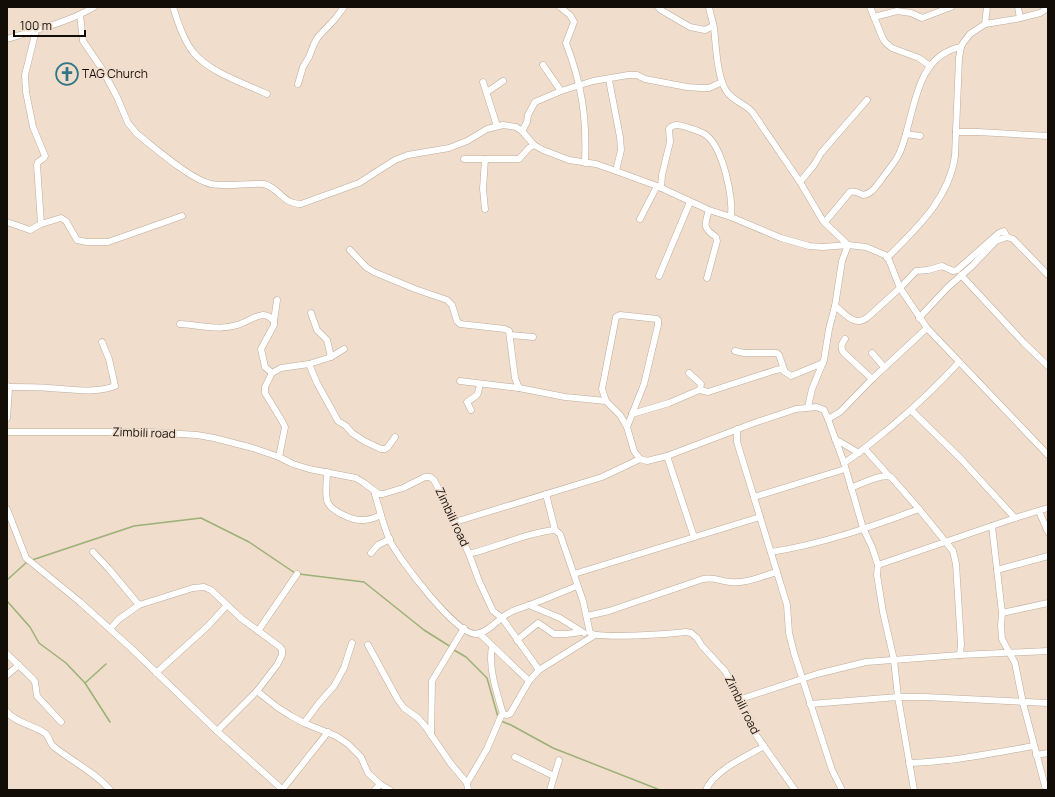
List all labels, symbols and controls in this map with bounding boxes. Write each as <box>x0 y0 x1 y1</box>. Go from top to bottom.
scale bar <box>14 12 85 38</box>
text: 100 m <box>20 17 52 34</box>
church icon: TAG Church <box>54 61 80 87</box>
place label: TAG Church <box>82 65 148 82</box>
street label: Zimbili road <box>112 423 176 442</box>
street label: Zimbili road <box>431 484 474 549</box>
street label: Zimbili road <box>721 673 764 737</box>

